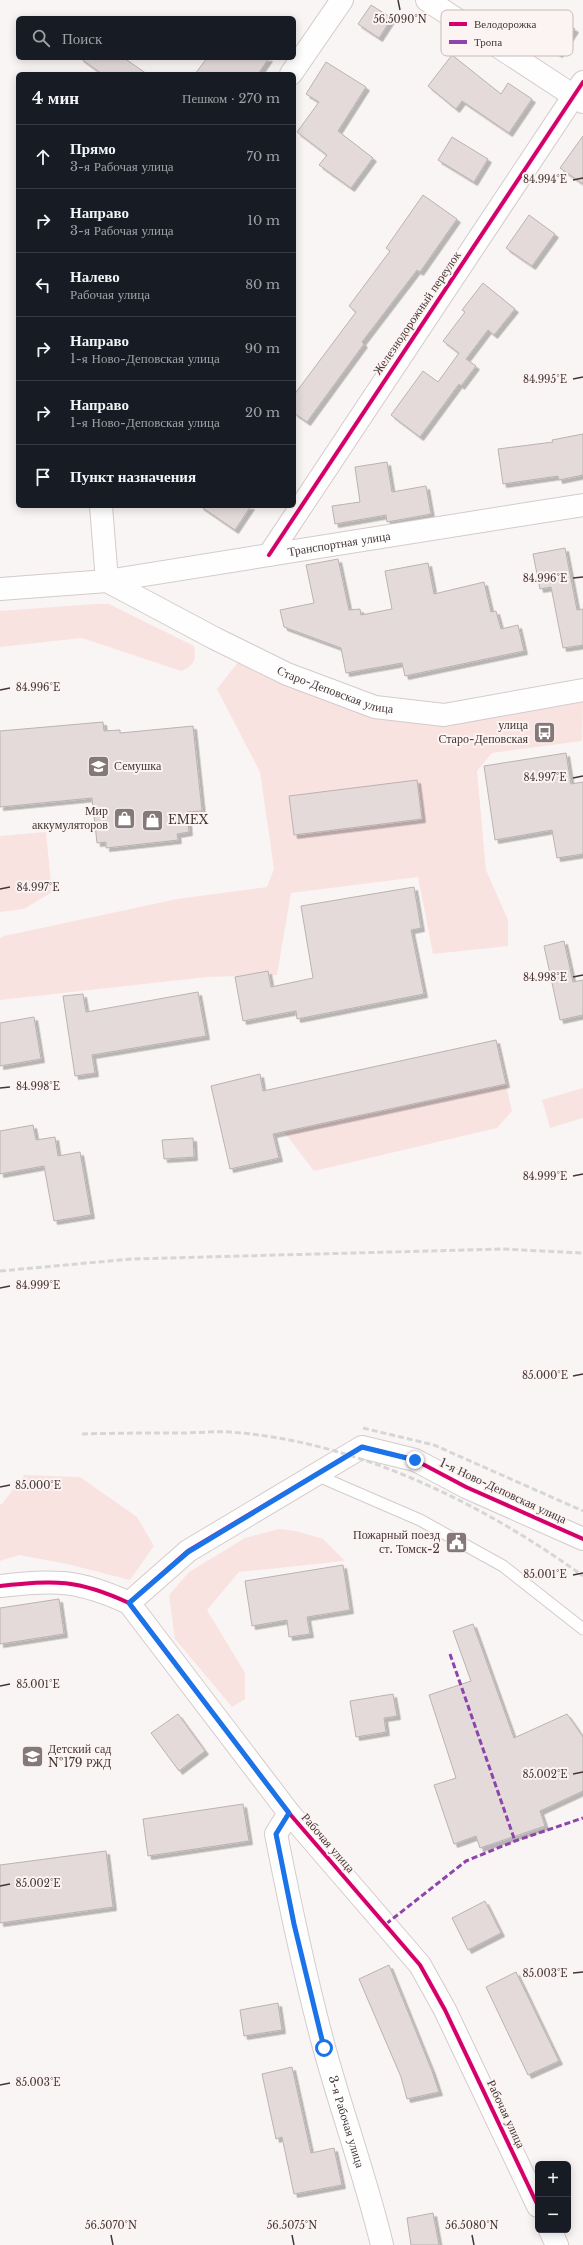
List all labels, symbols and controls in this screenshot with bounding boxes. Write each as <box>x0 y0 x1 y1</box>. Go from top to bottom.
legend <box>441 10 573 56</box>
text: 56.5090°N <box>373 13 427 26</box>
search box <box>16 16 296 60</box>
text: Велодорожка <box>474 17 536 31</box>
icon: search <box>30 27 52 49</box>
text: Поиск <box>62 29 102 48</box>
text: Тропа <box>474 35 502 49</box>
text: 4 мин <box>32 88 79 109</box>
text: Пешком · 270 m <box>182 90 280 107</box>
text: Прямо <box>70 139 116 158</box>
icon: ahead <box>32 146 54 168</box>
text: 70 m <box>247 148 280 165</box>
text: 3-я Рабочая улица <box>70 158 174 175</box>
text: 84.994°E <box>523 173 567 186</box>
text: Направо <box>70 203 129 222</box>
icon: right <box>32 210 54 232</box>
text: 10 m <box>247 212 280 229</box>
text: 3-я Рабочая улица <box>70 222 174 239</box>
street label: Железнодорожный переулок <box>369 248 464 378</box>
text: Налево <box>70 267 120 286</box>
icon: left <box>32 274 54 296</box>
text: 80 m <box>245 276 280 293</box>
text: Рабочая улица <box>70 286 150 303</box>
text: Направо <box>70 331 129 350</box>
icon: right <box>32 338 54 360</box>
text: 90 m <box>245 340 280 357</box>
text: 1-я Ново-Деповская улица <box>70 350 220 367</box>
text: 84.995°E <box>523 373 567 386</box>
text: Направо <box>70 395 129 414</box>
icon: right <box>32 402 54 424</box>
text: 20 m <box>245 404 280 421</box>
text: 1-я Ново-Деповская улица <box>70 414 220 431</box>
icon: arrive <box>32 466 54 488</box>
text: Пункт назначения <box>70 467 196 486</box>
street label: Транспортная улица <box>287 528 392 559</box>
text: 84.996°E <box>523 572 567 585</box>
street label: Старо-Деповская улица <box>275 662 395 716</box>
text: 84.996°E <box>16 681 60 694</box>
place label: улица Старо-Деповская <box>438 717 529 746</box>
bus stop icon: улица Старо-Деповская <box>531 719 557 745</box>
school or university icon: Семушка <box>86 753 112 779</box>
place label: Семушка <box>114 758 162 773</box>
text: 84.997°E <box>523 771 567 784</box>
place label: Мир аккумуляторов <box>32 803 108 832</box>
shop icon: Мир аккумуляторов <box>111 805 137 831</box>
shop icon: EMEX <box>139 807 165 833</box>
place label: EMEX <box>168 812 209 827</box>
text: 84.997°E <box>16 881 60 894</box>
text: 84.998°E <box>523 971 567 984</box>
text: 84.998°E <box>16 1080 60 1093</box>
text: 84.999°E <box>523 1170 567 1183</box>
text: 84.999°E <box>16 1279 60 1292</box>
text: 85.000°E <box>522 1369 568 1382</box>
route end <box>406 1451 424 1469</box>
street label: 1-я Ново-Деповская улица <box>437 1455 570 1527</box>
text: 85.000°E <box>15 1479 61 1492</box>
place label: Пожарный поезд ст. Томск-2 <box>353 1527 440 1556</box>
public building icon: Пожарный поезд ст. Томск-2 <box>443 1529 469 1555</box>
text: 85.001°E <box>523 1568 567 1581</box>
text: 85.001°E <box>16 1678 60 1691</box>
place label: Детский сад №179 РЖД <box>48 1741 111 1770</box>
school or university icon: Детский сад №179 РЖД <box>20 1743 46 1769</box>
text: 85.002°E <box>522 1768 568 1781</box>
street label: Рабочая улица <box>299 1810 359 1876</box>
text: 85.002°E <box>15 1877 61 1890</box>
text: 85.003°E <box>522 1967 568 1980</box>
route start <box>315 2039 333 2057</box>
street label: 3-я Рабочая улица <box>326 2074 368 2170</box>
text: 85.003°E <box>15 2076 61 2089</box>
street label: Рабочая улица <box>484 2077 529 2151</box>
map controls <box>535 2161 571 2233</box>
button: + <box>535 2161 571 2197</box>
button: − <box>535 2197 571 2233</box>
text: 56.5070°N <box>85 2219 137 2232</box>
text: 56.5075°N <box>267 2219 317 2232</box>
text: 56.5080°N <box>445 2219 499 2232</box>

